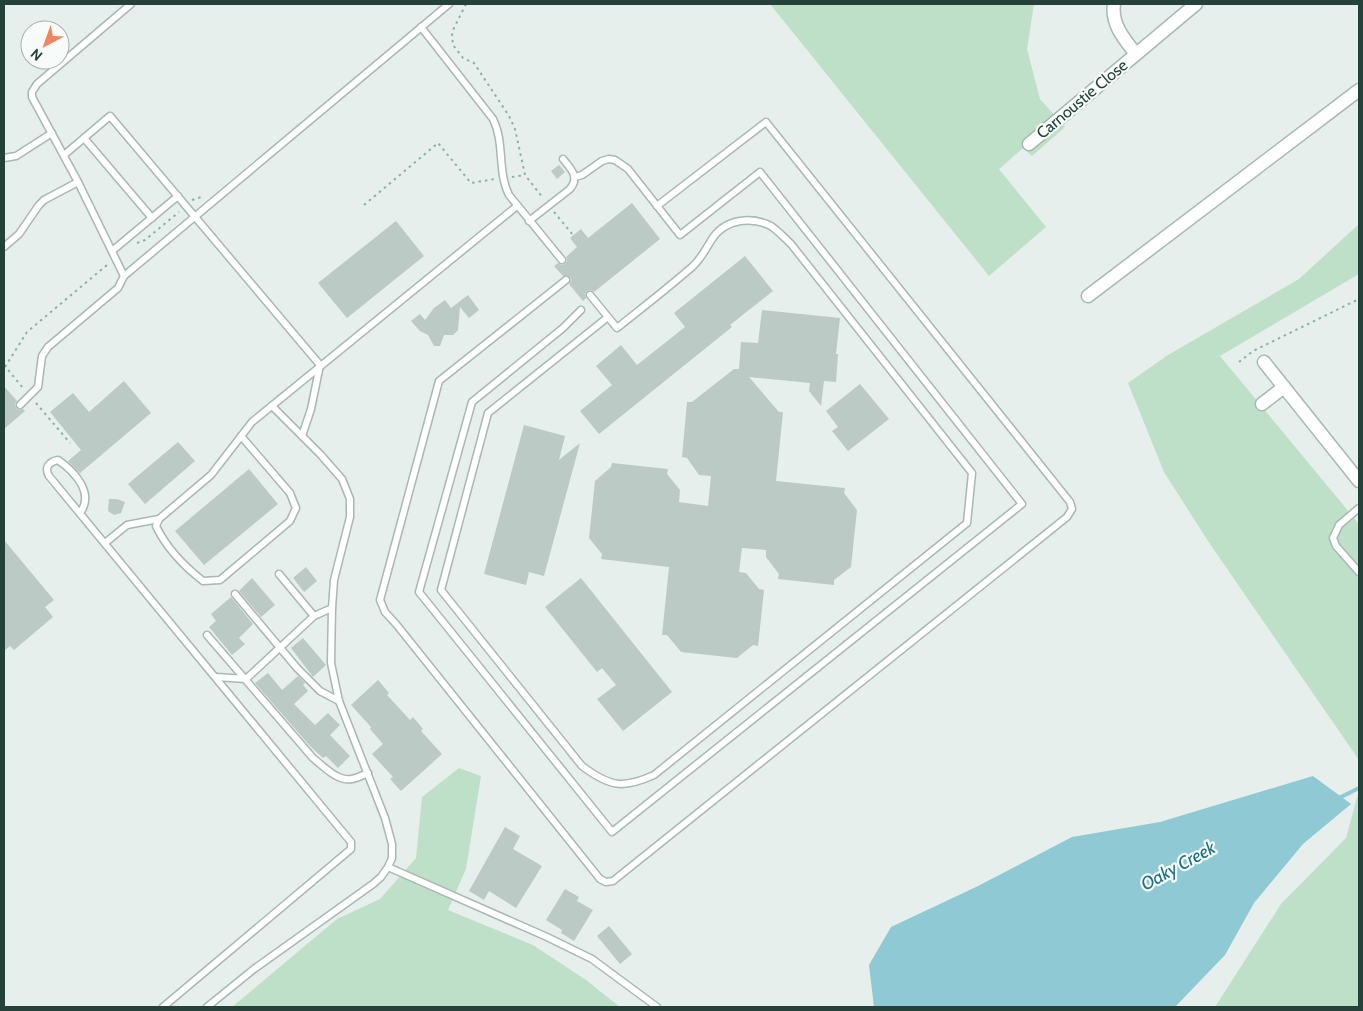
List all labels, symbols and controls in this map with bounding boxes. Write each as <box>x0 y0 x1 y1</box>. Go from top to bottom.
north arrow <box>20 20 70 70</box>
text: N <box>27 45 46 65</box>
street label: Carnoustie Close <box>1033 55 1131 143</box>
water label: Oaky Creek <box>1137 836 1220 895</box>

